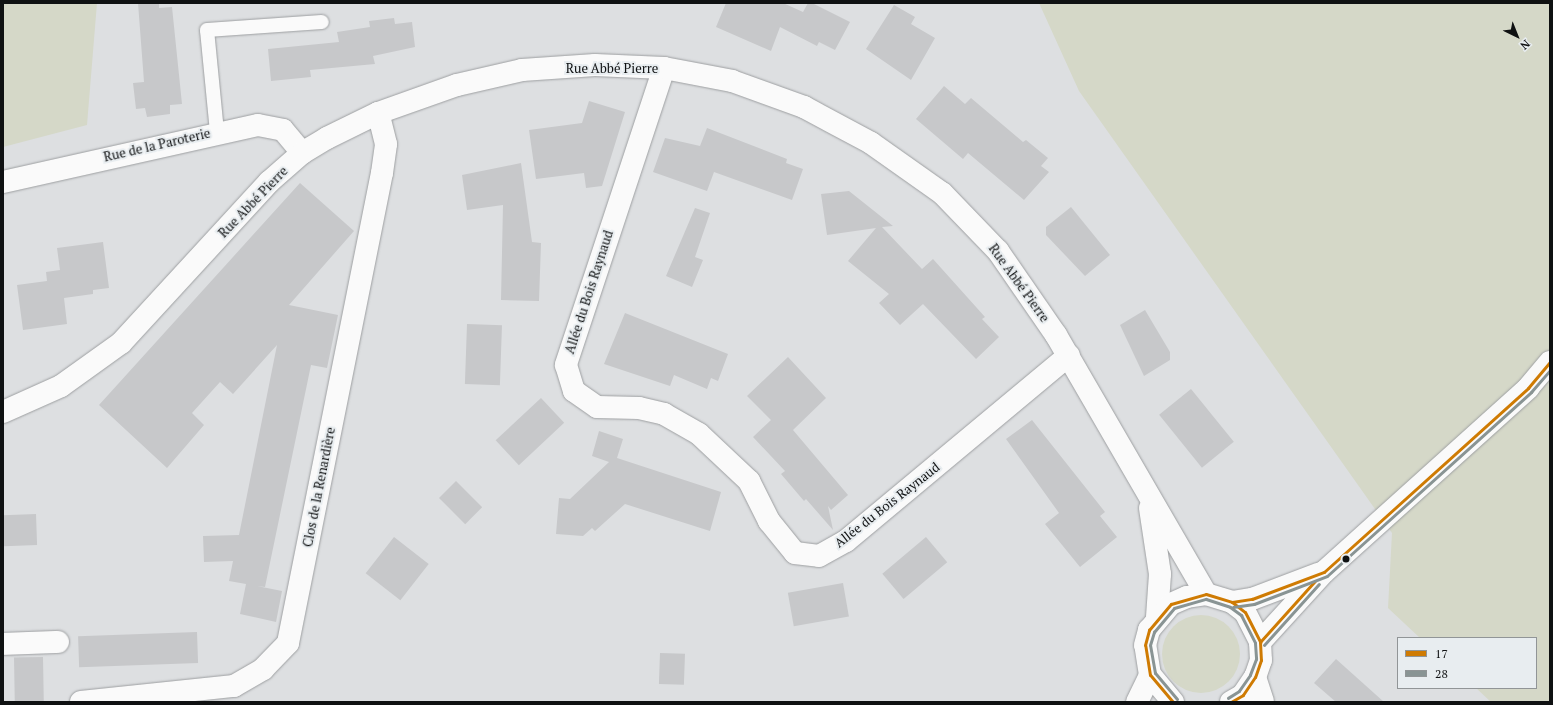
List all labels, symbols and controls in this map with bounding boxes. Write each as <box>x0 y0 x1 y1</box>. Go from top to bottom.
north arrow <box>1497 16 1537 56</box>
text: N <box>1517 37 1533 53</box>
street label: Rue Abbé Pierre <box>566 60 658 76</box>
street label: Rue de la Paroterie <box>102 125 212 165</box>
street label: Rue Abbé Pierre <box>215 163 291 241</box>
street label: Allée du Bois Raynaud <box>562 228 616 356</box>
street label: Rue Abbé Pierre <box>985 241 1053 325</box>
street label: Clos de la Renardière <box>300 426 338 548</box>
street label: Allée du Bois Raynaud <box>831 459 943 551</box>
unlabelled marker <box>1341 554 1351 564</box>
legend <box>1397 637 1537 689</box>
text: 17 <box>1435 646 1448 661</box>
text: 28 <box>1435 666 1448 681</box>

